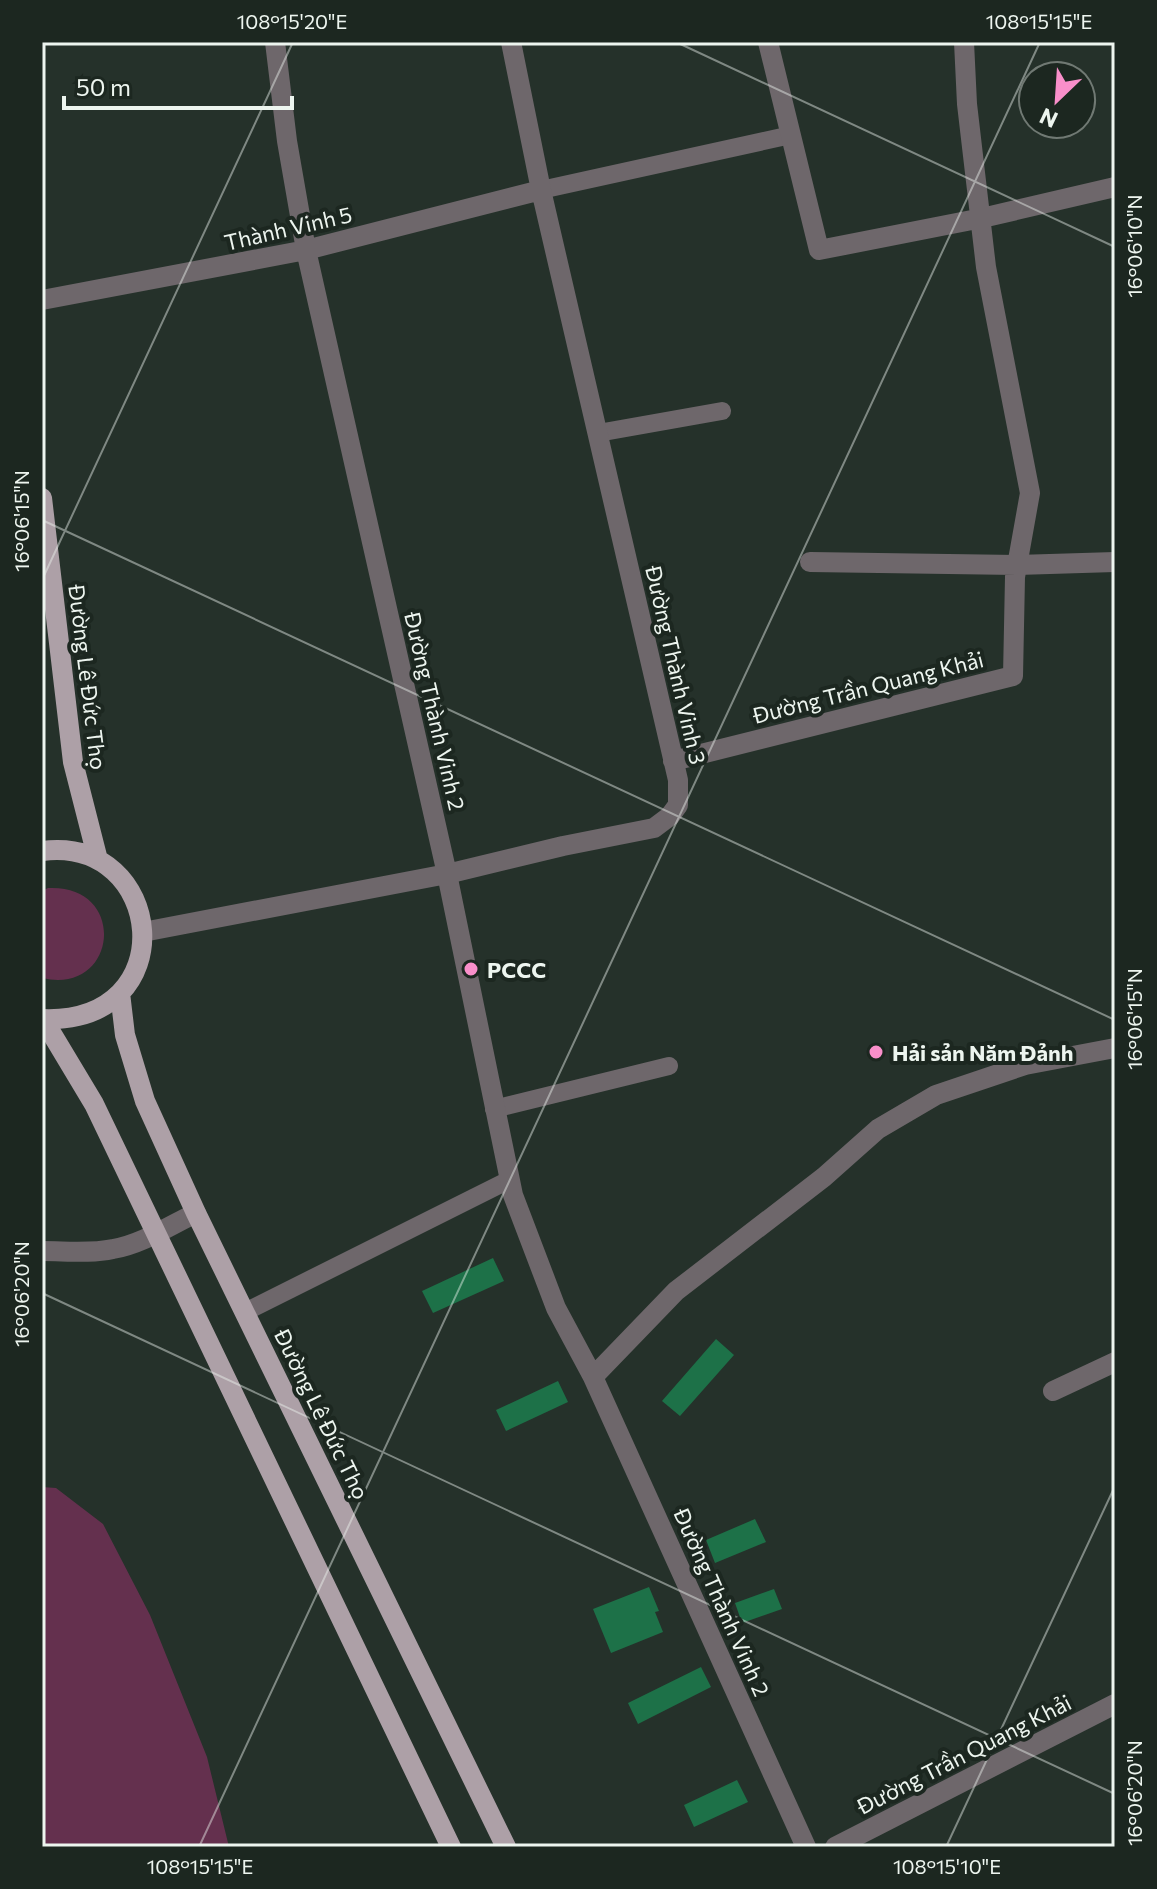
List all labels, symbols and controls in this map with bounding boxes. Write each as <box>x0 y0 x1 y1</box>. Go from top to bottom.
text: 108°15'20"E <box>237 9 347 33</box>
text: 108°15'15"E <box>986 9 1092 33</box>
scale bar <box>64 60 292 110</box>
north arrow <box>1017 60 1097 140</box>
text: 50 m <box>76 72 131 101</box>
text: N <box>1035 103 1062 134</box>
text: 16°06'10"N <box>1122 194 1146 298</box>
street label: Thành Vinh 5 <box>221 200 355 256</box>
text: 16°06'15"N <box>9 470 33 572</box>
street label: Đường Thành Vinh 3 <box>640 562 712 767</box>
street label: Đường Lê Đức Thọ <box>63 582 113 771</box>
street label: Đường Thành Vinh 2 <box>399 608 471 813</box>
street label: Đường Trần Quang Khải <box>749 645 986 729</box>
place label: PCCC <box>487 956 546 983</box>
marker: PCCC <box>462 960 480 978</box>
text: 16°06'15"N <box>1122 968 1146 1070</box>
place label: Hải sản Năm Đảnh <box>892 1039 1073 1066</box>
marker: Hải sản Năm Đảnh <box>867 1043 885 1061</box>
text: 16°06'20"N <box>9 1241 33 1347</box>
street label: Đường Lê Đức Thọ <box>269 1324 375 1504</box>
street label: Đường Thành Vinh 2 <box>668 1503 776 1700</box>
street label: Đường Trần Quang Khải <box>851 1688 1076 1820</box>
text: 16°06'20"N <box>1122 1740 1146 1846</box>
text: 108°15'15"E <box>147 1854 253 1878</box>
text: 108°15'10"E <box>893 1854 1001 1878</box>

